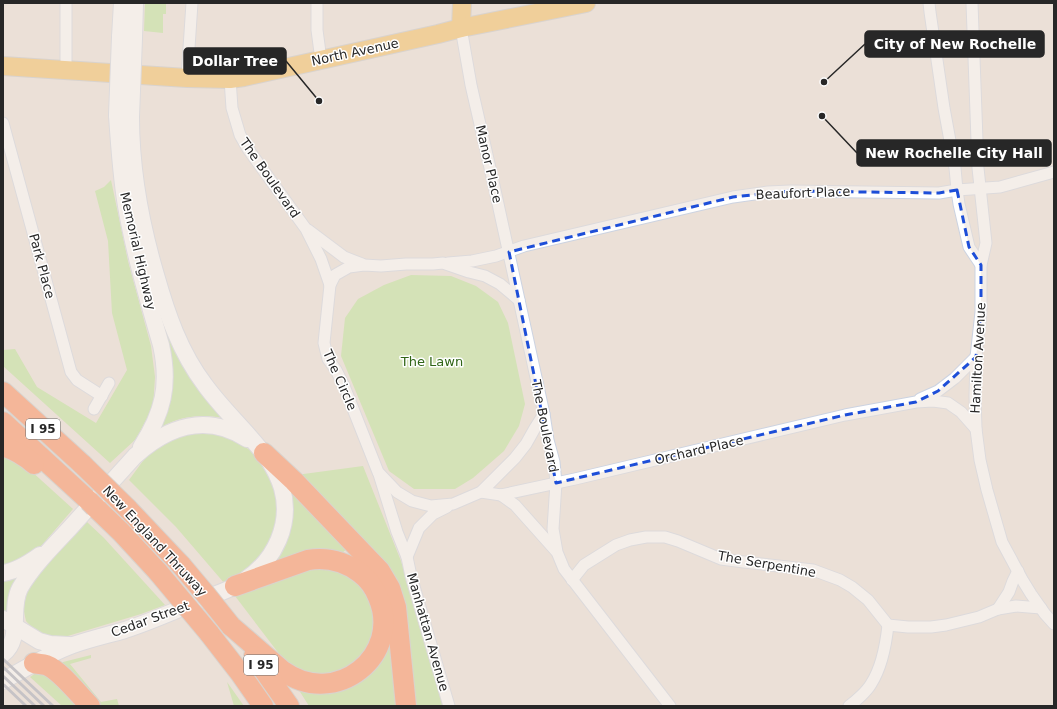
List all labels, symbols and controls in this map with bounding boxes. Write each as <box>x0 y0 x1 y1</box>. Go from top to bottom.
callout: City of New Rochelle <box>865 31 1044 57</box>
street label: North Avenue <box>310 35 400 69</box>
text: City of New Rochelle <box>874 36 1036 52</box>
callout: Dollar Tree <box>184 48 286 74</box>
text: Dollar Tree <box>192 53 278 69</box>
street label: Manor Place <box>473 124 505 204</box>
street label: The Boulevard <box>236 134 303 221</box>
callout: New Rochelle City Hall <box>857 140 1051 166</box>
text: New Rochelle City Hall <box>865 145 1043 161</box>
street label: Beaufort Place <box>755 184 851 202</box>
street label: Memorial Highway <box>117 191 159 312</box>
street label: Park Place <box>26 232 58 300</box>
street label: Hamilton Avenue <box>968 302 988 414</box>
street label: The Circle <box>320 346 360 413</box>
park label: The Lawn <box>400 354 463 369</box>
street label: The Boulevard <box>528 377 561 474</box>
road number: I 95 <box>26 419 60 439</box>
street label: Orchard Place <box>653 432 745 468</box>
street label: New England Thruway <box>100 483 210 600</box>
street label: The Serpentine <box>716 548 817 580</box>
street label: Manhattan Avenue <box>404 571 452 693</box>
street label: Cedar Street <box>109 598 191 640</box>
road number: I 95 <box>244 655 278 675</box>

